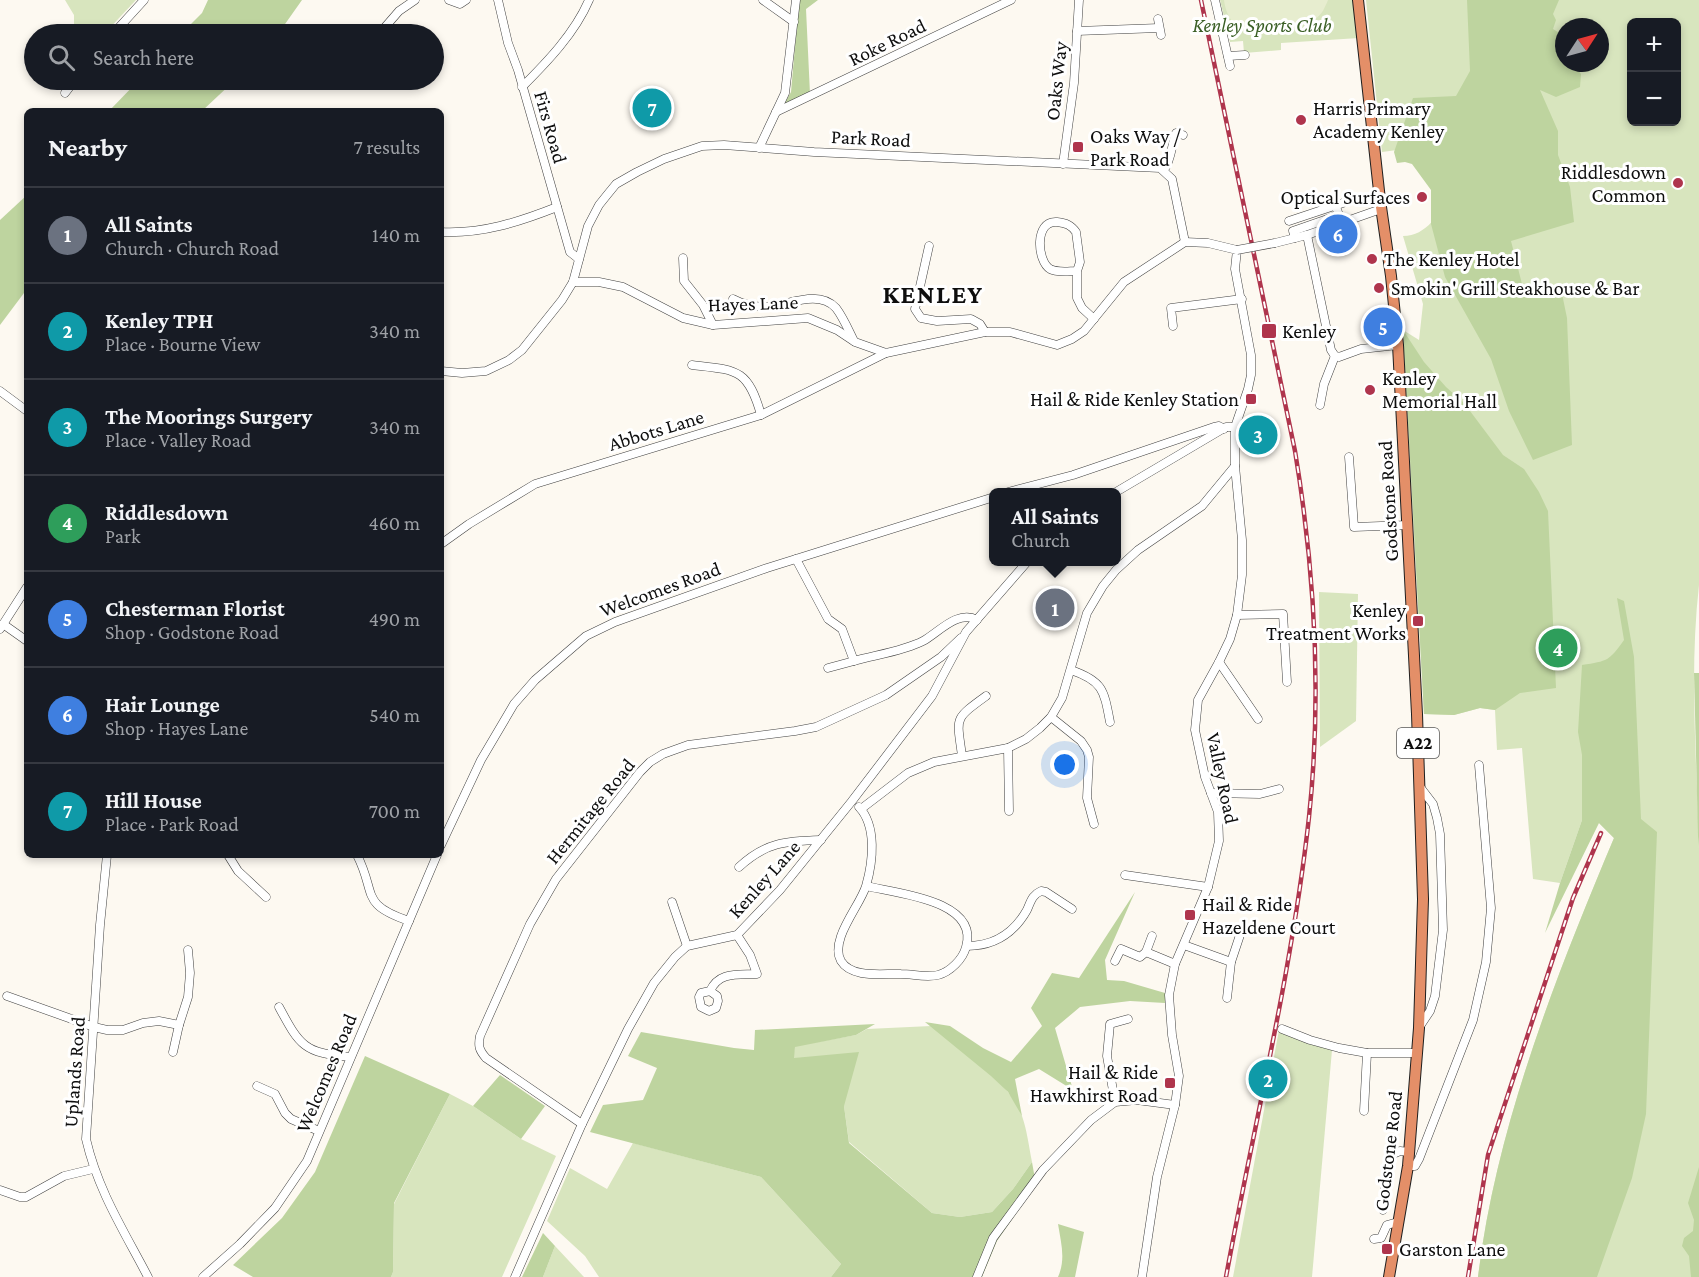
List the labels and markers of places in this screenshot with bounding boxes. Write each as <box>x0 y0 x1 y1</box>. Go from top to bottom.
pin: 7 <box>632 86 672 130</box>
place label: Harris Primary Academy Kenley <box>1313 97 1445 143</box>
marker: Harris Primary Academy Kenley <box>1294 113 1308 127</box>
place label: Oaks Way / Park Road <box>1090 125 1181 170</box>
marker: Oaks Way / Park Road <box>1071 140 1085 154</box>
place label: Riddlesdown Common <box>1561 161 1666 206</box>
marker: Riddlesdown Common <box>1671 176 1685 190</box>
place label: Optical Surfaces <box>1281 186 1410 209</box>
marker: Optical Surfaces <box>1415 190 1429 204</box>
pin: 6 <box>1318 212 1358 256</box>
place label: The Kenley Hotel <box>1384 248 1520 271</box>
marker: The Kenley Hotel <box>1365 252 1379 266</box>
place label: Smokin' Grill Steakhouse & Bar <box>1391 277 1640 299</box>
marker: Smokin' Grill Steakhouse & Bar <box>1372 281 1386 295</box>
pin: 5 <box>1364 304 1402 350</box>
place label: Kenley <box>1282 320 1337 343</box>
marker: Kenley <box>1260 322 1278 340</box>
place label: Kenley Memorial Hall <box>1382 367 1497 412</box>
marker: Kenley Memorial Hall <box>1363 383 1377 397</box>
place label: Hail & Ride Kenley Station <box>1030 388 1239 411</box>
marker: Hail & Ride Kenley Station <box>1244 392 1258 406</box>
pin: 3 <box>1238 412 1278 458</box>
pin: 1 <box>1036 586 1074 630</box>
place label: Kenley Treatment Works <box>1266 599 1407 644</box>
marker: Kenley Treatment Works <box>1411 614 1425 628</box>
pin: 4 <box>1538 626 1578 670</box>
place label: Hail & Ride Hazeldene Court <box>1202 893 1336 938</box>
marker: Hail & Ride Hazeldene Court <box>1183 908 1197 922</box>
pin: 2 <box>1248 1056 1288 1102</box>
place label: Hail & Ride Hawkhirst Road <box>1030 1061 1158 1106</box>
marker: Hail & Ride Hawkhirst Road <box>1163 1076 1177 1090</box>
place label: Garston Lane <box>1399 1238 1506 1260</box>
marker: Garston Lane <box>1380 1242 1394 1256</box>

